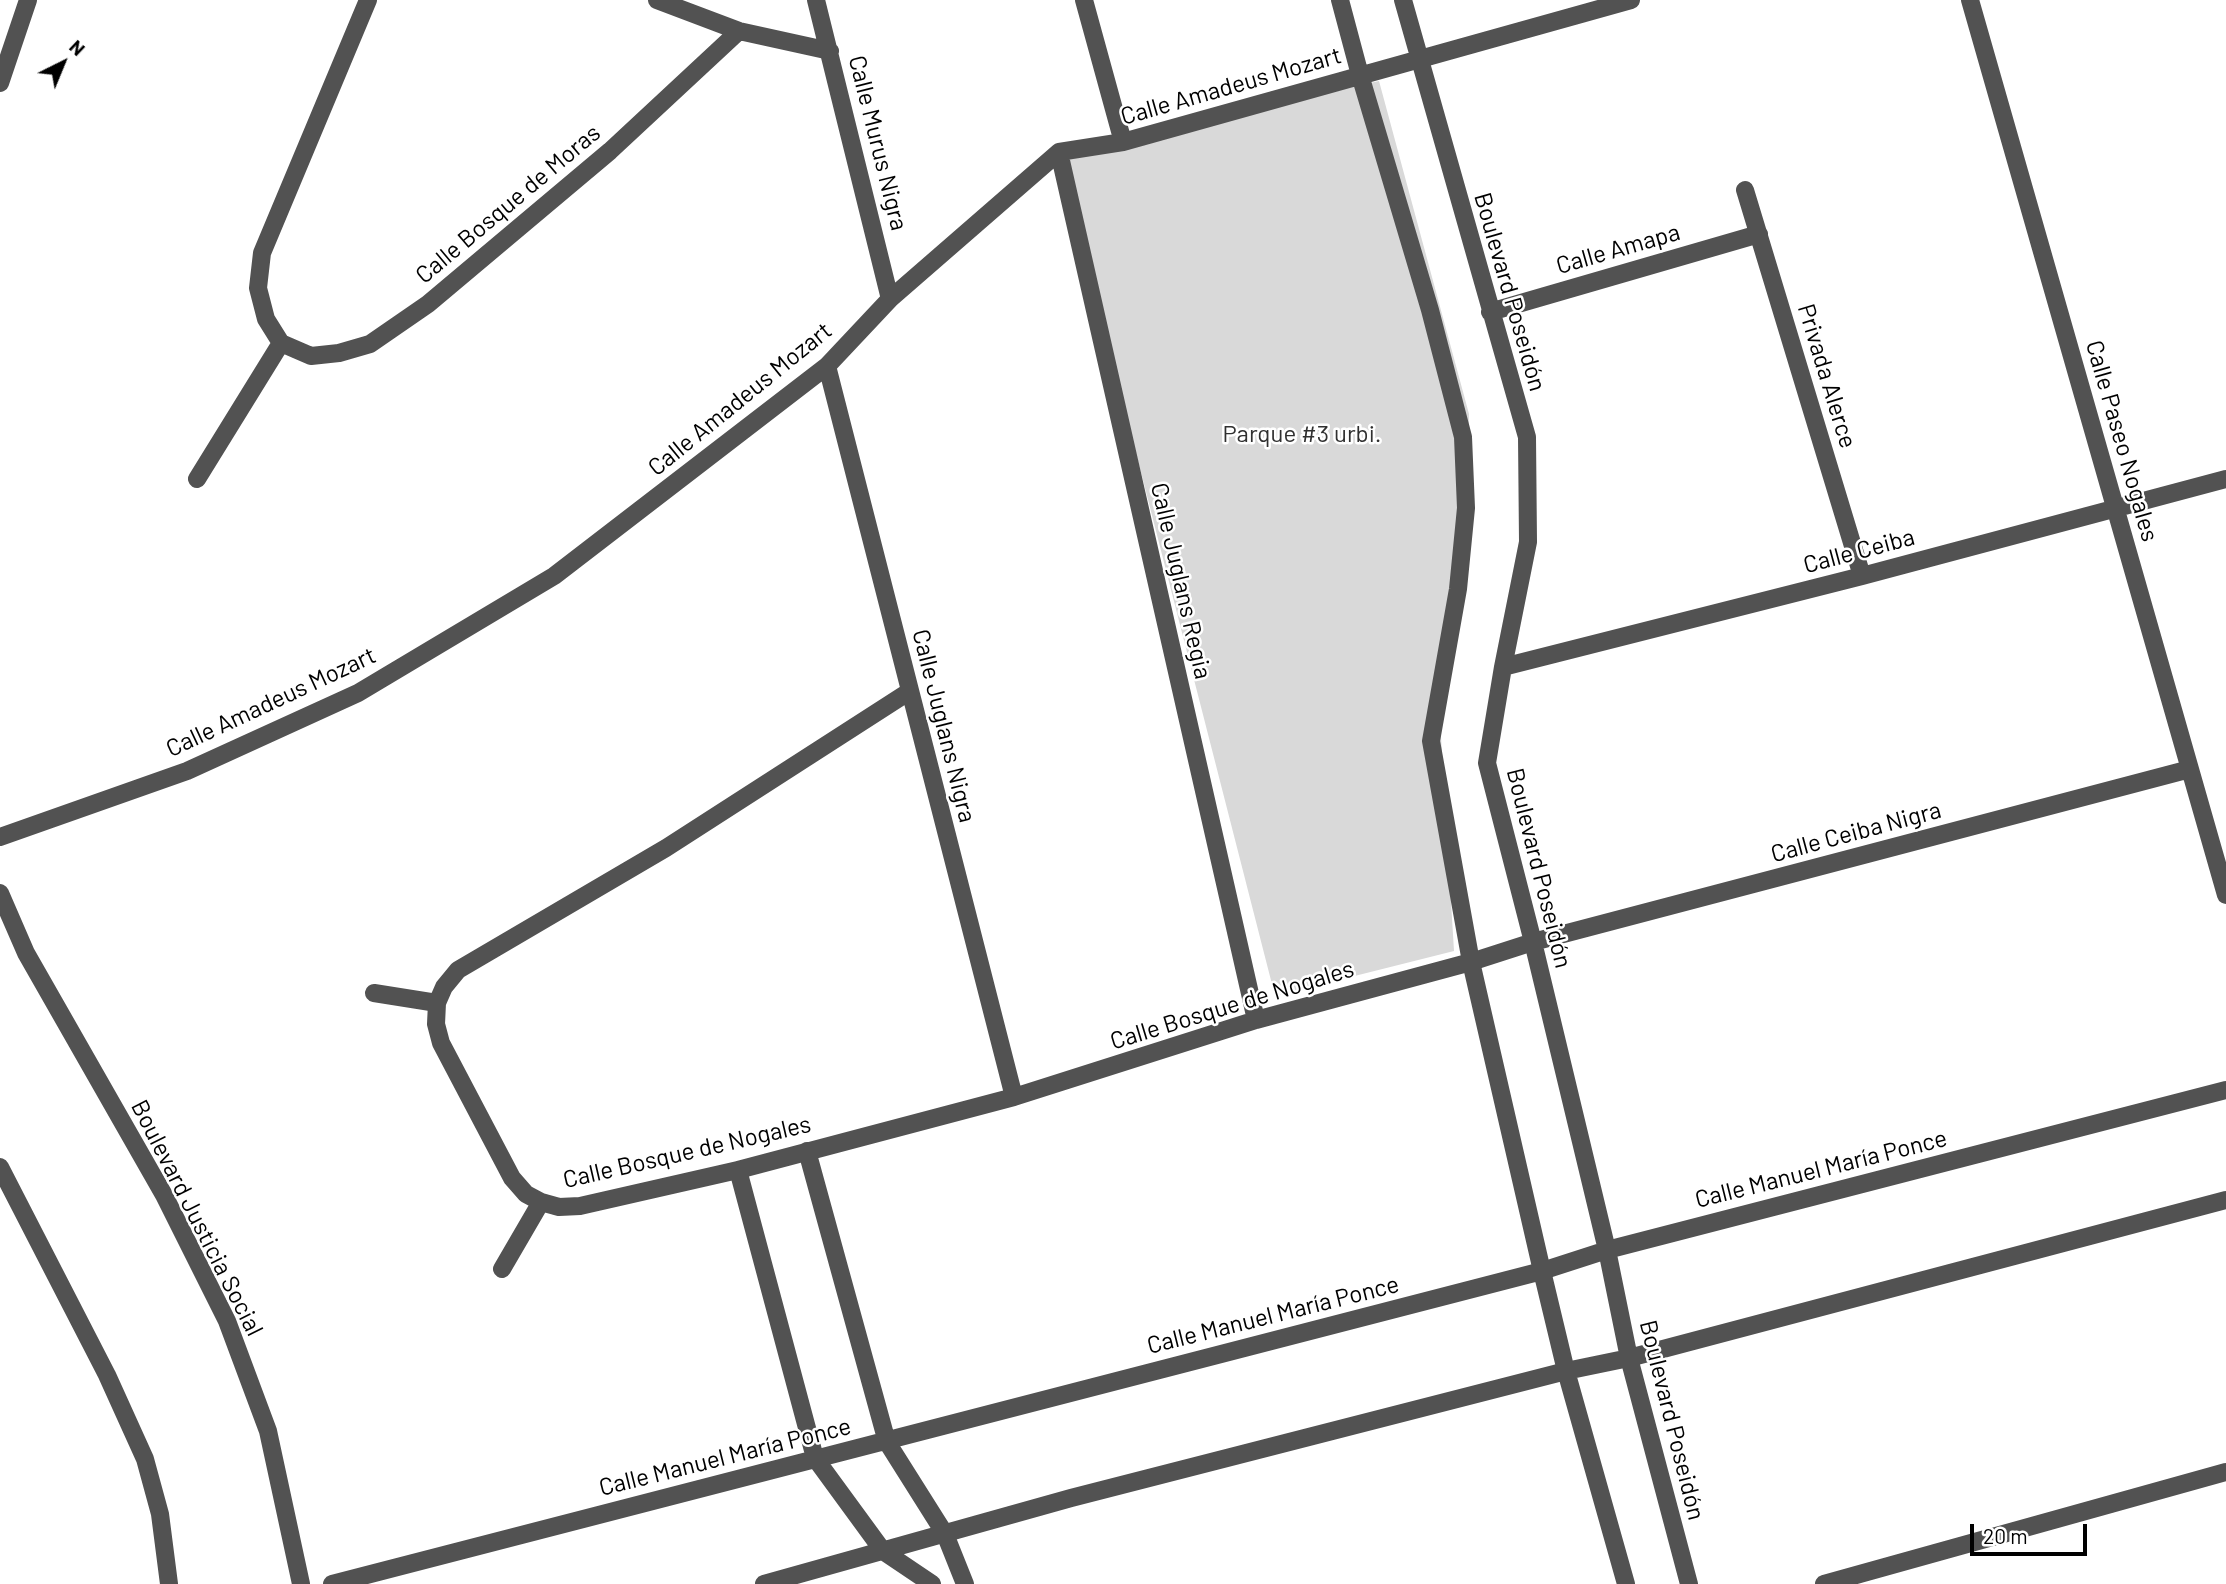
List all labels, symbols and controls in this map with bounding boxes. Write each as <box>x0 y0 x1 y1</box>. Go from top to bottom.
north arrow <box>28 28 98 98</box>
text: N <box>65 35 90 60</box>
street label: Calle Amadeus Mozart <box>1117 41 1345 131</box>
street label: Calle Murus Nigra <box>842 52 914 234</box>
street label: Calle Bosque de Moras <box>410 118 606 290</box>
street label: Boulevard Poseidón <box>1468 189 1552 395</box>
street label: Calle Amapa <box>1553 218 1683 280</box>
street label: Privada Alerce <box>1791 300 1863 452</box>
street label: Calle Amadeus Mozart <box>642 316 838 482</box>
street label: Calle Paseo Nogales <box>2079 337 2165 545</box>
park label: Parque #3 urbi. <box>1222 420 1382 448</box>
street label: Calle Juglans Regia <box>1144 480 1218 682</box>
street label: Calle Ceiba <box>1800 522 1918 580</box>
street label: Calle Juglans Nigra <box>906 626 982 826</box>
street label: Calle Amadeus Mozart <box>162 641 380 763</box>
street label: Boulevard Poseidón <box>1500 765 1578 971</box>
street label: Calle Ceiba Nigra <box>1768 795 1944 869</box>
street label: Calle Bosque de Nogales <box>1107 954 1357 1056</box>
street label: Boulevard Justicia Social <box>125 1095 269 1341</box>
street label: Calle Bosque de Nogales <box>560 1109 814 1195</box>
street label: Calle Manuel María Ponce <box>1692 1124 1950 1214</box>
street label: Calle Manuel María Ponce <box>1144 1270 1402 1360</box>
street label: Boulevard Poseidón <box>1633 1317 1711 1523</box>
street label: Calle Manuel María Ponce <box>596 1412 854 1502</box>
scale bar <box>1974 1510 2091 1554</box>
text: 20 m <box>1983 1523 2028 1548</box>

